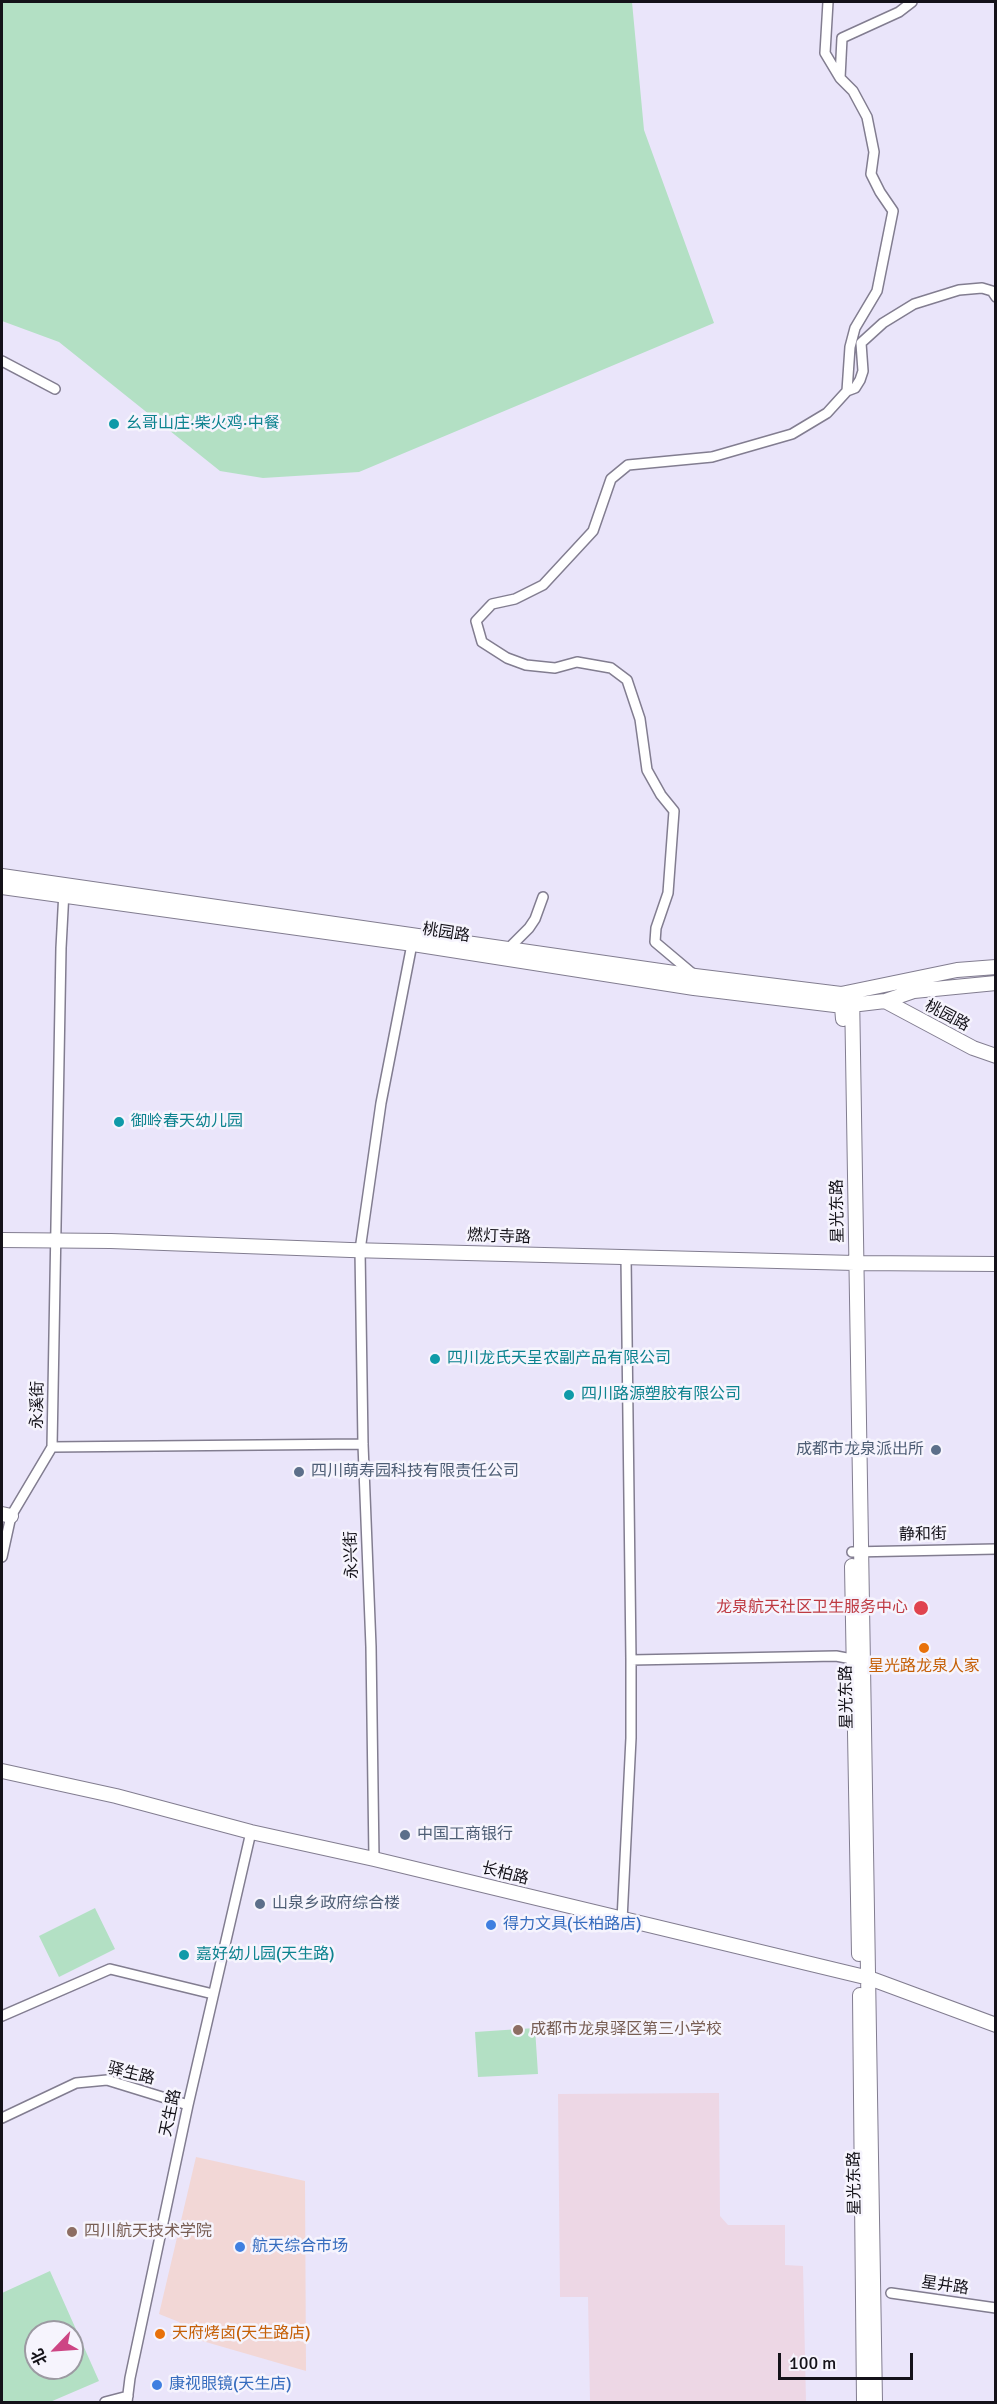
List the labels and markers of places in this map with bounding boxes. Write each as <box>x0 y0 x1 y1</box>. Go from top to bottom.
place label: 幺哥山庄·柴火鸡·中餐 <box>126 414 280 434</box>
marker: 幺哥山庄·柴火鸡·中餐 <box>107 417 121 431</box>
place label: 御岭春天幼儿园 <box>131 1112 243 1132</box>
marker: 御岭春天幼儿园 <box>112 1115 126 1129</box>
place label: 四川龙氏天呈农副产品有限公司 <box>447 1349 671 1369</box>
marker: 四川龙氏天呈农副产品有限公司 <box>428 1352 442 1366</box>
place label: 四川路源塑胶有限公司 <box>581 1385 741 1405</box>
marker: 四川路源塑胶有限公司 <box>562 1388 576 1402</box>
place label: 成都市龙泉派出所 <box>796 1440 924 1460</box>
marker: 成都市龙泉派出所 <box>929 1443 943 1457</box>
place label: 四川萌寿园科技有限责任公司 <box>311 1462 519 1482</box>
marker: 四川萌寿园科技有限责任公司 <box>292 1465 306 1479</box>
place label: 龙泉航天社区卫生服务中心 <box>716 1598 908 1618</box>
marker: 龙泉航天社区卫生服务中心 <box>912 1599 930 1617</box>
marker: 星光路龙泉人家 <box>917 1641 931 1655</box>
place label: 星光路龙泉人家 <box>868 1657 980 1677</box>
place label: 中国工商银行 <box>417 1825 513 1845</box>
marker: 中国工商银行 <box>398 1828 412 1842</box>
place label: 山泉乡政府综合楼 <box>272 1894 400 1914</box>
marker: 山泉乡政府综合楼 <box>253 1897 267 1911</box>
place label: 得力文具(长柏路店) <box>503 1915 642 1935</box>
marker: 得力文具(长柏路店) <box>484 1918 498 1932</box>
place label: 嘉好幼儿园(天生路) <box>196 1945 335 1965</box>
marker: 嘉好幼儿园(天生路) <box>177 1948 191 1962</box>
place label: 成都市龙泉驿区第三小学校 <box>530 2020 722 2040</box>
marker: 成都市龙泉驿区第三小学校 <box>511 2023 525 2037</box>
place label: 四川航天技术学院 <box>84 2222 212 2242</box>
marker: 四川航天技术学院 <box>65 2225 79 2239</box>
place label: 航天综合市场 <box>252 2237 348 2257</box>
marker: 航天综合市场 <box>233 2240 247 2254</box>
place label: 天府烤卤(天生路店) <box>172 2324 311 2344</box>
marker: 天府烤卤(天生路店) <box>153 2327 167 2341</box>
place label: 康视眼镜(天生店) <box>169 2375 292 2395</box>
marker: 康视眼镜(天生店) <box>150 2378 164 2392</box>

